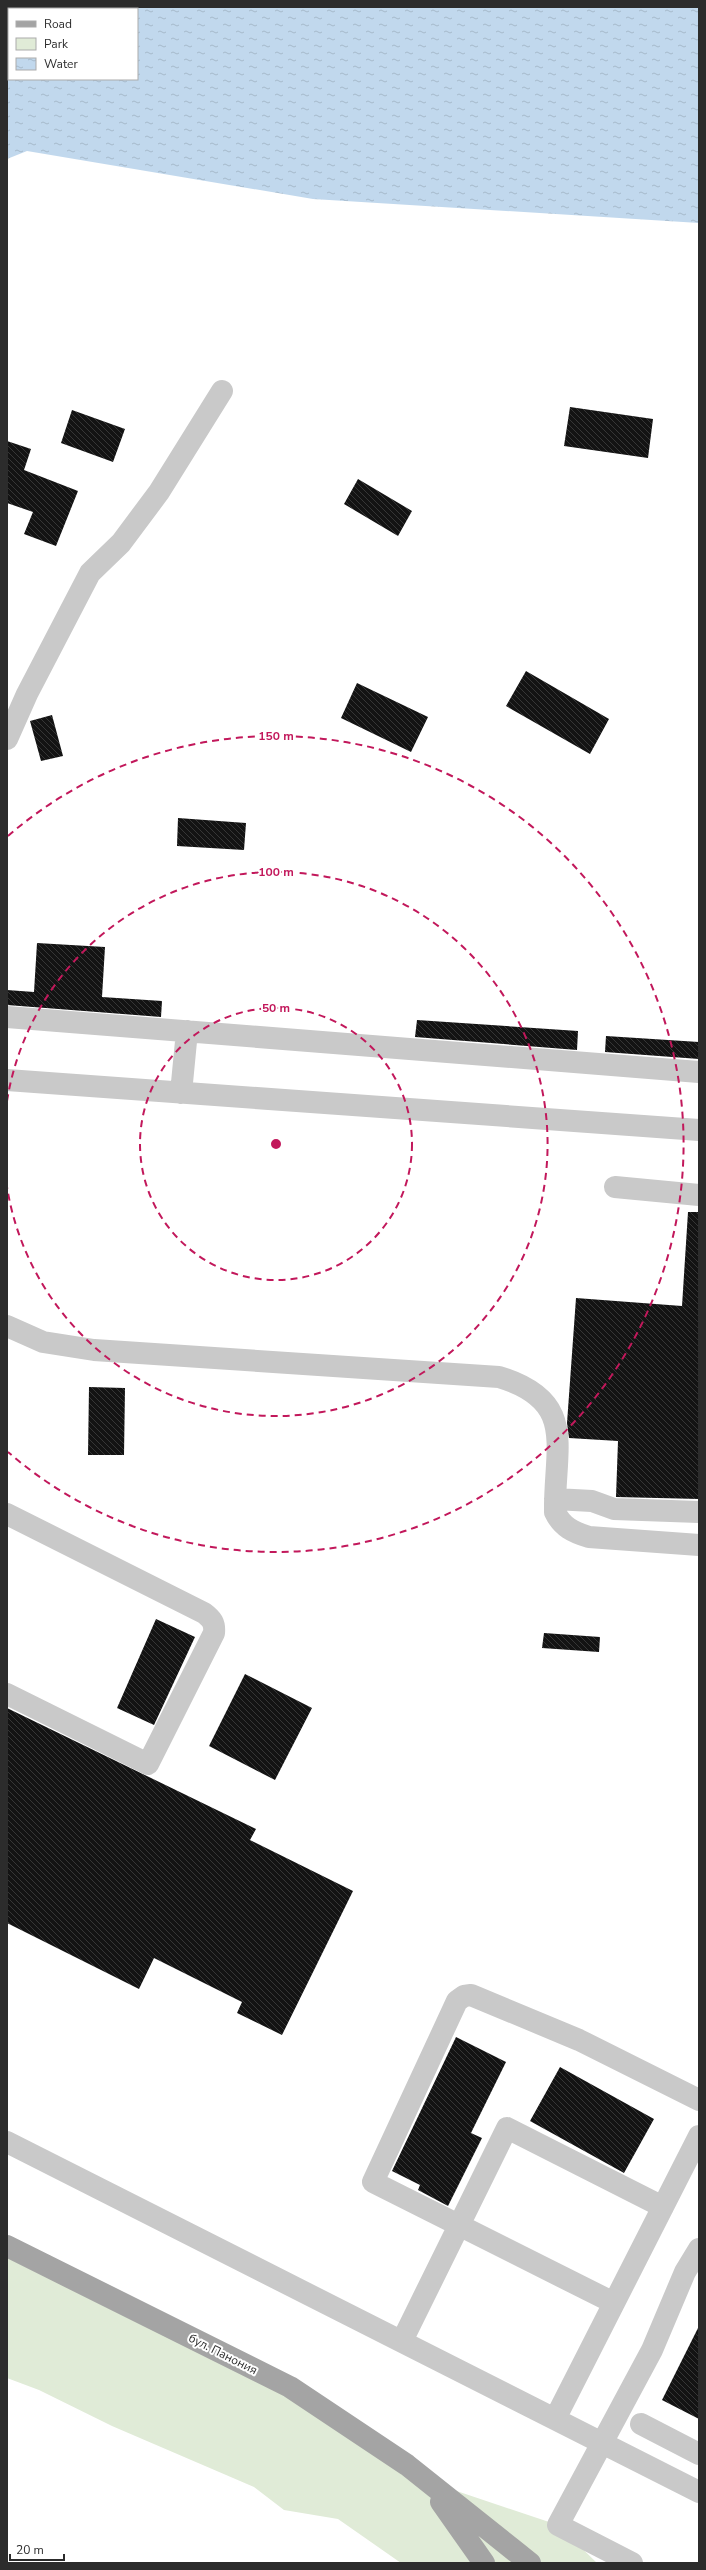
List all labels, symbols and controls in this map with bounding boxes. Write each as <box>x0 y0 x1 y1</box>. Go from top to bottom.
legend <box>8 8 138 80</box>
text: Road <box>44 16 72 32</box>
text: Park <box>44 36 69 52</box>
text: Water <box>44 56 78 72</box>
text: 150 m <box>258 728 294 744</box>
text: 100 m <box>258 864 294 880</box>
text: 50 m <box>262 1000 290 1016</box>
centre of rings <box>269 1137 283 1151</box>
street label: бул. Панония <box>186 2330 260 2378</box>
scale bar <box>10 2536 64 2562</box>
text: 20 m <box>16 2542 44 2558</box>

